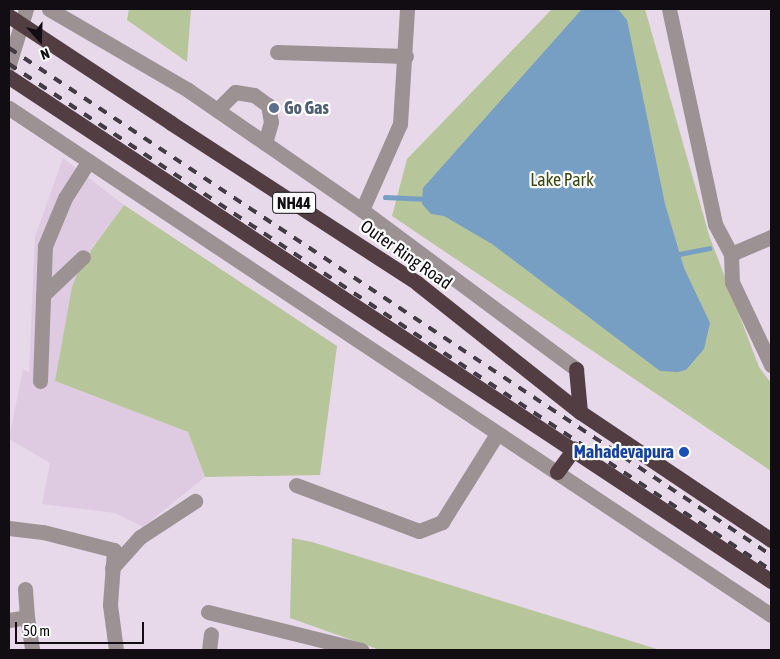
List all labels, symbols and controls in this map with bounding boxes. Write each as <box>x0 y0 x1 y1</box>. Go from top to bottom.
north arrow <box>15 15 65 65</box>
text: N <box>39 45 52 63</box>
place label: Go Gas <box>284 97 329 119</box>
marker: Go Gas <box>268 102 280 114</box>
park label: Lake Park <box>530 169 594 191</box>
road number: NH44 <box>272 190 316 217</box>
street label: Outer Ring Road <box>356 216 456 294</box>
place label: Mahadevapura <box>574 441 674 463</box>
marker: Mahadevapura <box>678 446 690 458</box>
scale bar <box>18 612 146 644</box>
text: 50 m <box>23 622 50 639</box>

